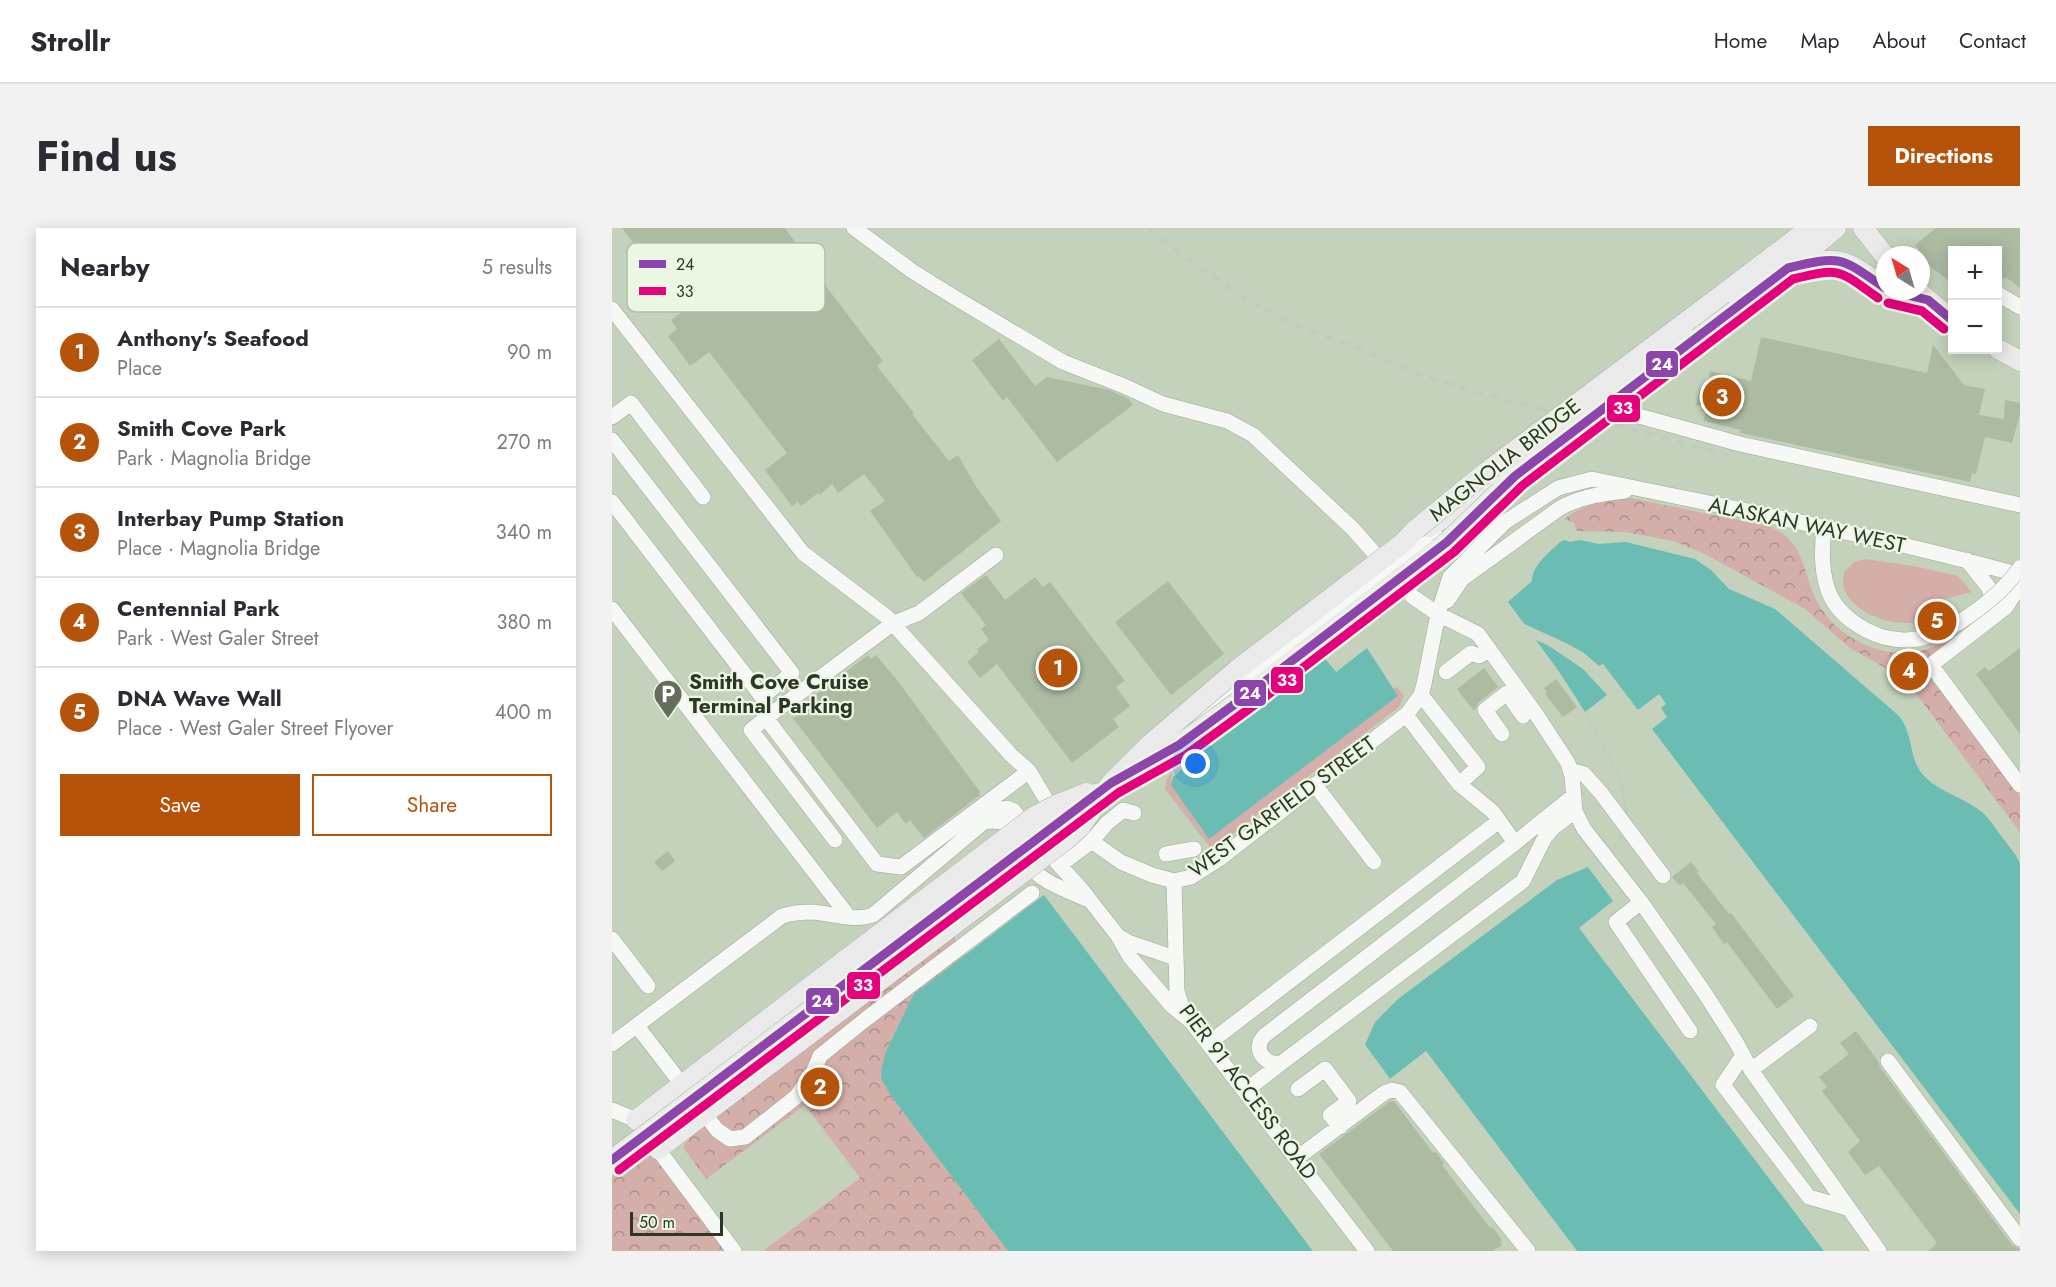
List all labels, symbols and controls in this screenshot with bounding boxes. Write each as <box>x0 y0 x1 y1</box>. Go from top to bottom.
text: Strollr <box>30 21 111 62</box>
text: Home <box>1714 26 1767 56</box>
text: Map <box>1800 26 1840 56</box>
text: About <box>1873 26 1926 56</box>
text: Contact <box>1959 26 2026 56</box>
text: Find us <box>36 126 177 187</box>
button: Directions <box>1868 126 2020 186</box>
legend <box>627 243 825 312</box>
north arrow <box>1876 246 1930 300</box>
map controls <box>1948 246 2002 354</box>
button: + <box>1948 246 2002 300</box>
text: Nearby <box>60 248 149 286</box>
text: 5 results <box>482 253 552 282</box>
text: 24 <box>676 253 694 276</box>
text: 33 <box>676 280 694 303</box>
button: − <box>1948 300 2002 354</box>
text: Anthony's Seafood <box>117 322 309 354</box>
text: 1 <box>74 338 85 367</box>
text: 90 m <box>507 338 552 367</box>
line badge: 24 <box>1645 350 1679 378</box>
text: 24 <box>1651 353 1673 376</box>
text: Place <box>117 354 162 383</box>
pin: 3 <box>1702 374 1742 420</box>
street label: MAGNOLIA BRIDGE <box>1423 391 1587 529</box>
line badge: 33 <box>1606 394 1641 423</box>
text: 33 <box>1613 397 1633 420</box>
text: Smith Cove Park <box>117 412 286 444</box>
text: 2 <box>73 428 86 457</box>
text: 270 m <box>497 428 552 457</box>
text: Park · Magnolia Bridge <box>117 444 311 473</box>
street label: ALASKAN WAY WEST <box>1706 489 1908 561</box>
text: Interbay Pump Station <box>117 502 344 534</box>
text: 3 <box>73 518 86 547</box>
text: 340 m <box>496 518 552 547</box>
text: Place · Magnolia Bridge <box>117 534 320 563</box>
text: Centennial Park <box>117 592 280 624</box>
pin: 5 <box>1918 598 1956 644</box>
text: 4 <box>73 608 86 637</box>
text: 380 m <box>497 608 552 637</box>
text: Park · West Galer Street <box>117 624 319 653</box>
pin: 1 <box>1038 646 1078 690</box>
pin: 4 <box>1890 648 1928 694</box>
line badge: 33 <box>1270 666 1304 694</box>
place label: Smith Cove Cruise Terminal Parking <box>689 667 869 721</box>
text: 33 <box>1277 669 1297 692</box>
parking icon: Smith Cove Cruise Terminal Parking <box>652 678 684 720</box>
line badge: 24 <box>1233 679 1267 707</box>
text: DNA Wave Wall <box>117 682 282 714</box>
text: 24 <box>1239 682 1261 705</box>
text: 5 <box>73 698 86 727</box>
text: 400 m <box>495 698 552 727</box>
text: Place · West Galer Street Flyover <box>117 714 393 743</box>
street label: WEST GARFIELD STREET <box>1182 729 1382 885</box>
your location <box>1181 749 1210 778</box>
button: Save <box>60 774 300 836</box>
button: Share <box>312 774 552 836</box>
line badge: 33 <box>846 971 881 1000</box>
text: 33 <box>853 974 873 997</box>
line badge: 24 <box>805 987 840 1015</box>
text: 24 <box>811 990 833 1013</box>
street label: PIER 91 ACCESS ROAD <box>1172 998 1324 1186</box>
pin: 2 <box>800 1064 840 1110</box>
scale bar <box>630 1209 723 1236</box>
text: 50 m <box>639 1211 675 1234</box>

